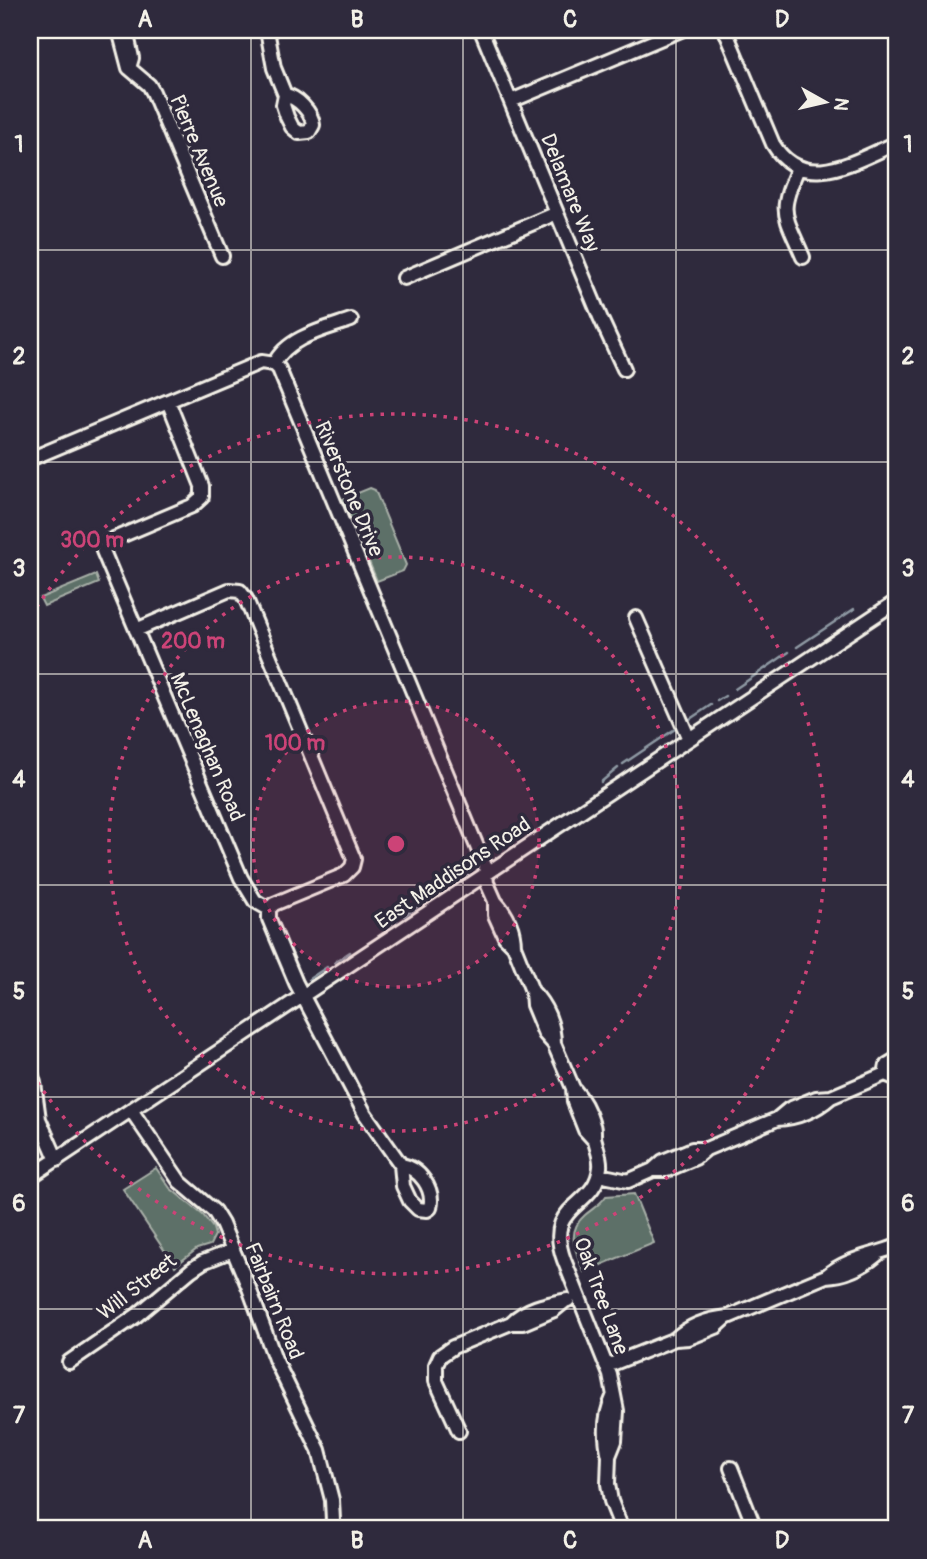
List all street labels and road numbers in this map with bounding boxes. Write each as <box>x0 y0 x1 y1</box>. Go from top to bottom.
street label: Pierre Avenue <box>163 91 235 212</box>
street label: Delamare Way <box>534 130 606 256</box>
street label: Riverstone Drive <box>308 417 390 561</box>
street label: McLenaghan Road <box>164 669 250 825</box>
street label: East Maddisons Road <box>370 811 536 935</box>
street label: Oak Tree Lane <box>567 1234 635 1359</box>
street label: Fairbairn Road <box>238 1239 310 1363</box>
street label: Will Street <box>92 1247 182 1326</box>

